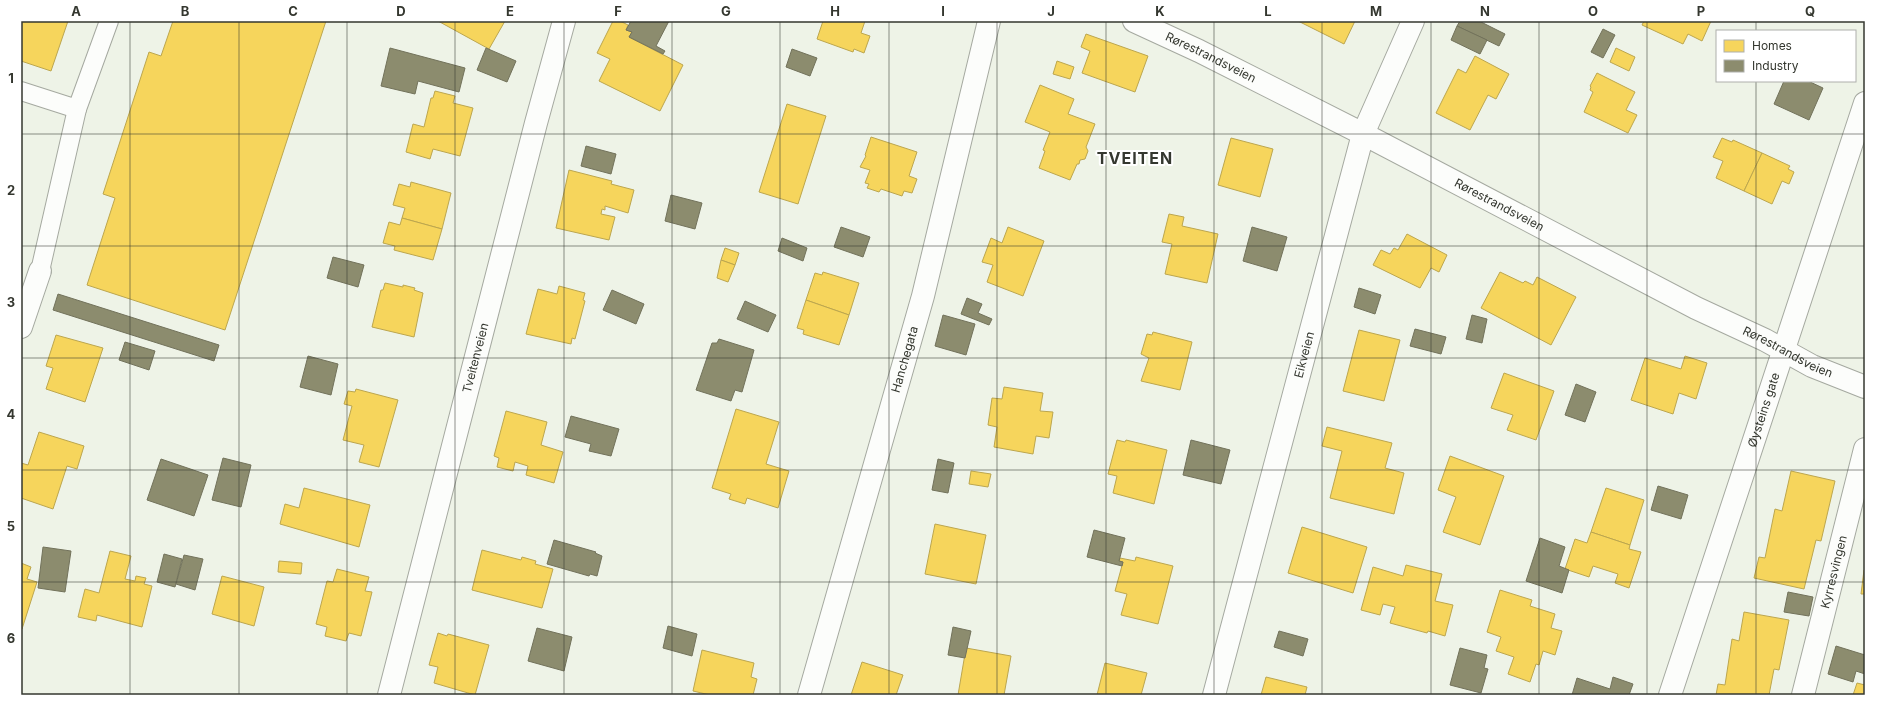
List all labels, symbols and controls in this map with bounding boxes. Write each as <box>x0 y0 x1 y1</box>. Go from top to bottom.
text: A <box>71 3 81 19</box>
text: B <box>181 3 190 19</box>
text: C <box>288 3 298 19</box>
text: D <box>396 3 406 19</box>
text: E <box>506 3 514 19</box>
text: F <box>614 3 622 19</box>
text: G <box>721 3 731 19</box>
text: H <box>830 3 840 19</box>
text: I <box>941 3 945 19</box>
text: J <box>1047 3 1055 19</box>
text: K <box>1155 3 1165 19</box>
text: L <box>1264 3 1272 19</box>
text: M <box>1370 3 1382 19</box>
text: N <box>1480 3 1490 19</box>
text: O <box>1588 3 1598 19</box>
text: P <box>1697 3 1705 19</box>
text: Q <box>1805 3 1815 19</box>
street label: Rørestrandsveien <box>1163 29 1259 86</box>
legend <box>1716 30 1856 82</box>
text: Homes <box>1752 38 1792 53</box>
text: Industry <box>1752 58 1799 73</box>
text: 1 <box>8 70 14 86</box>
district label: TVEITEN <box>1097 148 1173 168</box>
street label: Rørestrandsveien <box>1452 175 1547 234</box>
text: 2 <box>7 182 15 198</box>
text: 3 <box>7 294 15 310</box>
street label: Tveitenveien <box>459 321 491 394</box>
street label: Rørestrandsveien <box>1741 323 1835 380</box>
street label: Hanchegata <box>888 324 921 394</box>
street label: Eikveien <box>1291 330 1317 379</box>
street label: Øysteins gate <box>1744 371 1783 449</box>
text: 4 <box>7 406 16 422</box>
text: 5 <box>7 518 15 534</box>
street label: Kyrresvingen <box>1817 534 1850 610</box>
text: 6 <box>7 630 15 646</box>

